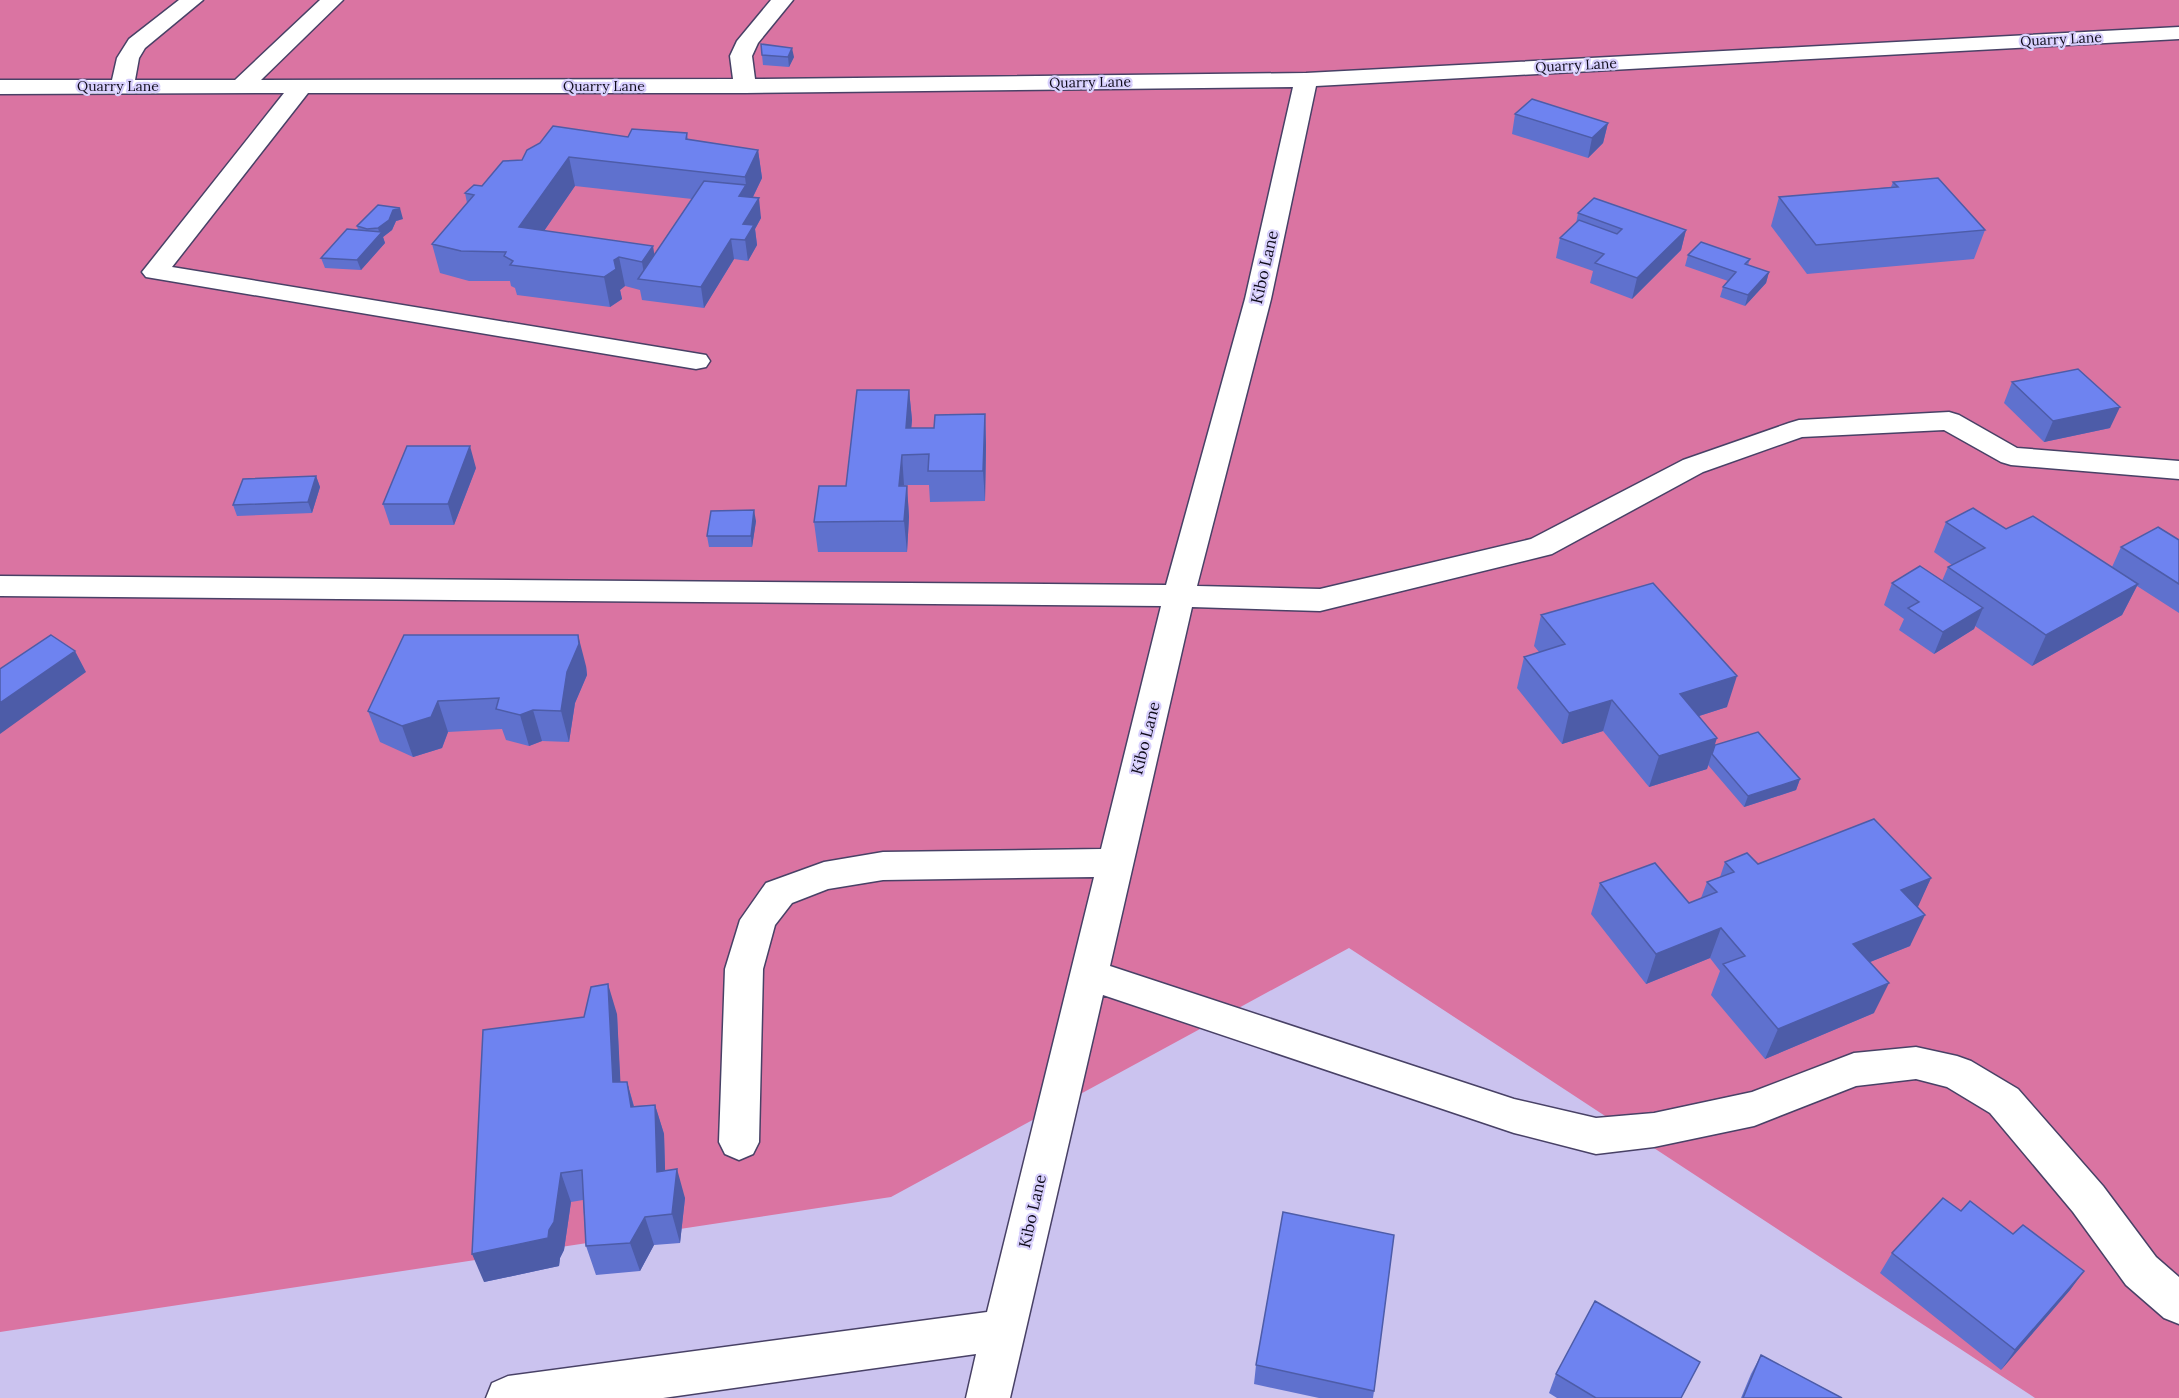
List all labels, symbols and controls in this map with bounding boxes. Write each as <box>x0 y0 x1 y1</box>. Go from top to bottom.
street label: Quarry Lane <box>2020 28 2103 50</box>
street label: Quarry Lane <box>1535 54 1618 76</box>
street label: Quarry Lane <box>1049 72 1131 92</box>
street label: Quarry Lane <box>77 77 159 95</box>
street label: Quarry Lane <box>563 77 645 95</box>
street label: Kibo Lane <box>1246 228 1282 306</box>
street label: Kibo Lane <box>1126 699 1164 777</box>
street label: Kibo Lane <box>1014 1172 1050 1250</box>

